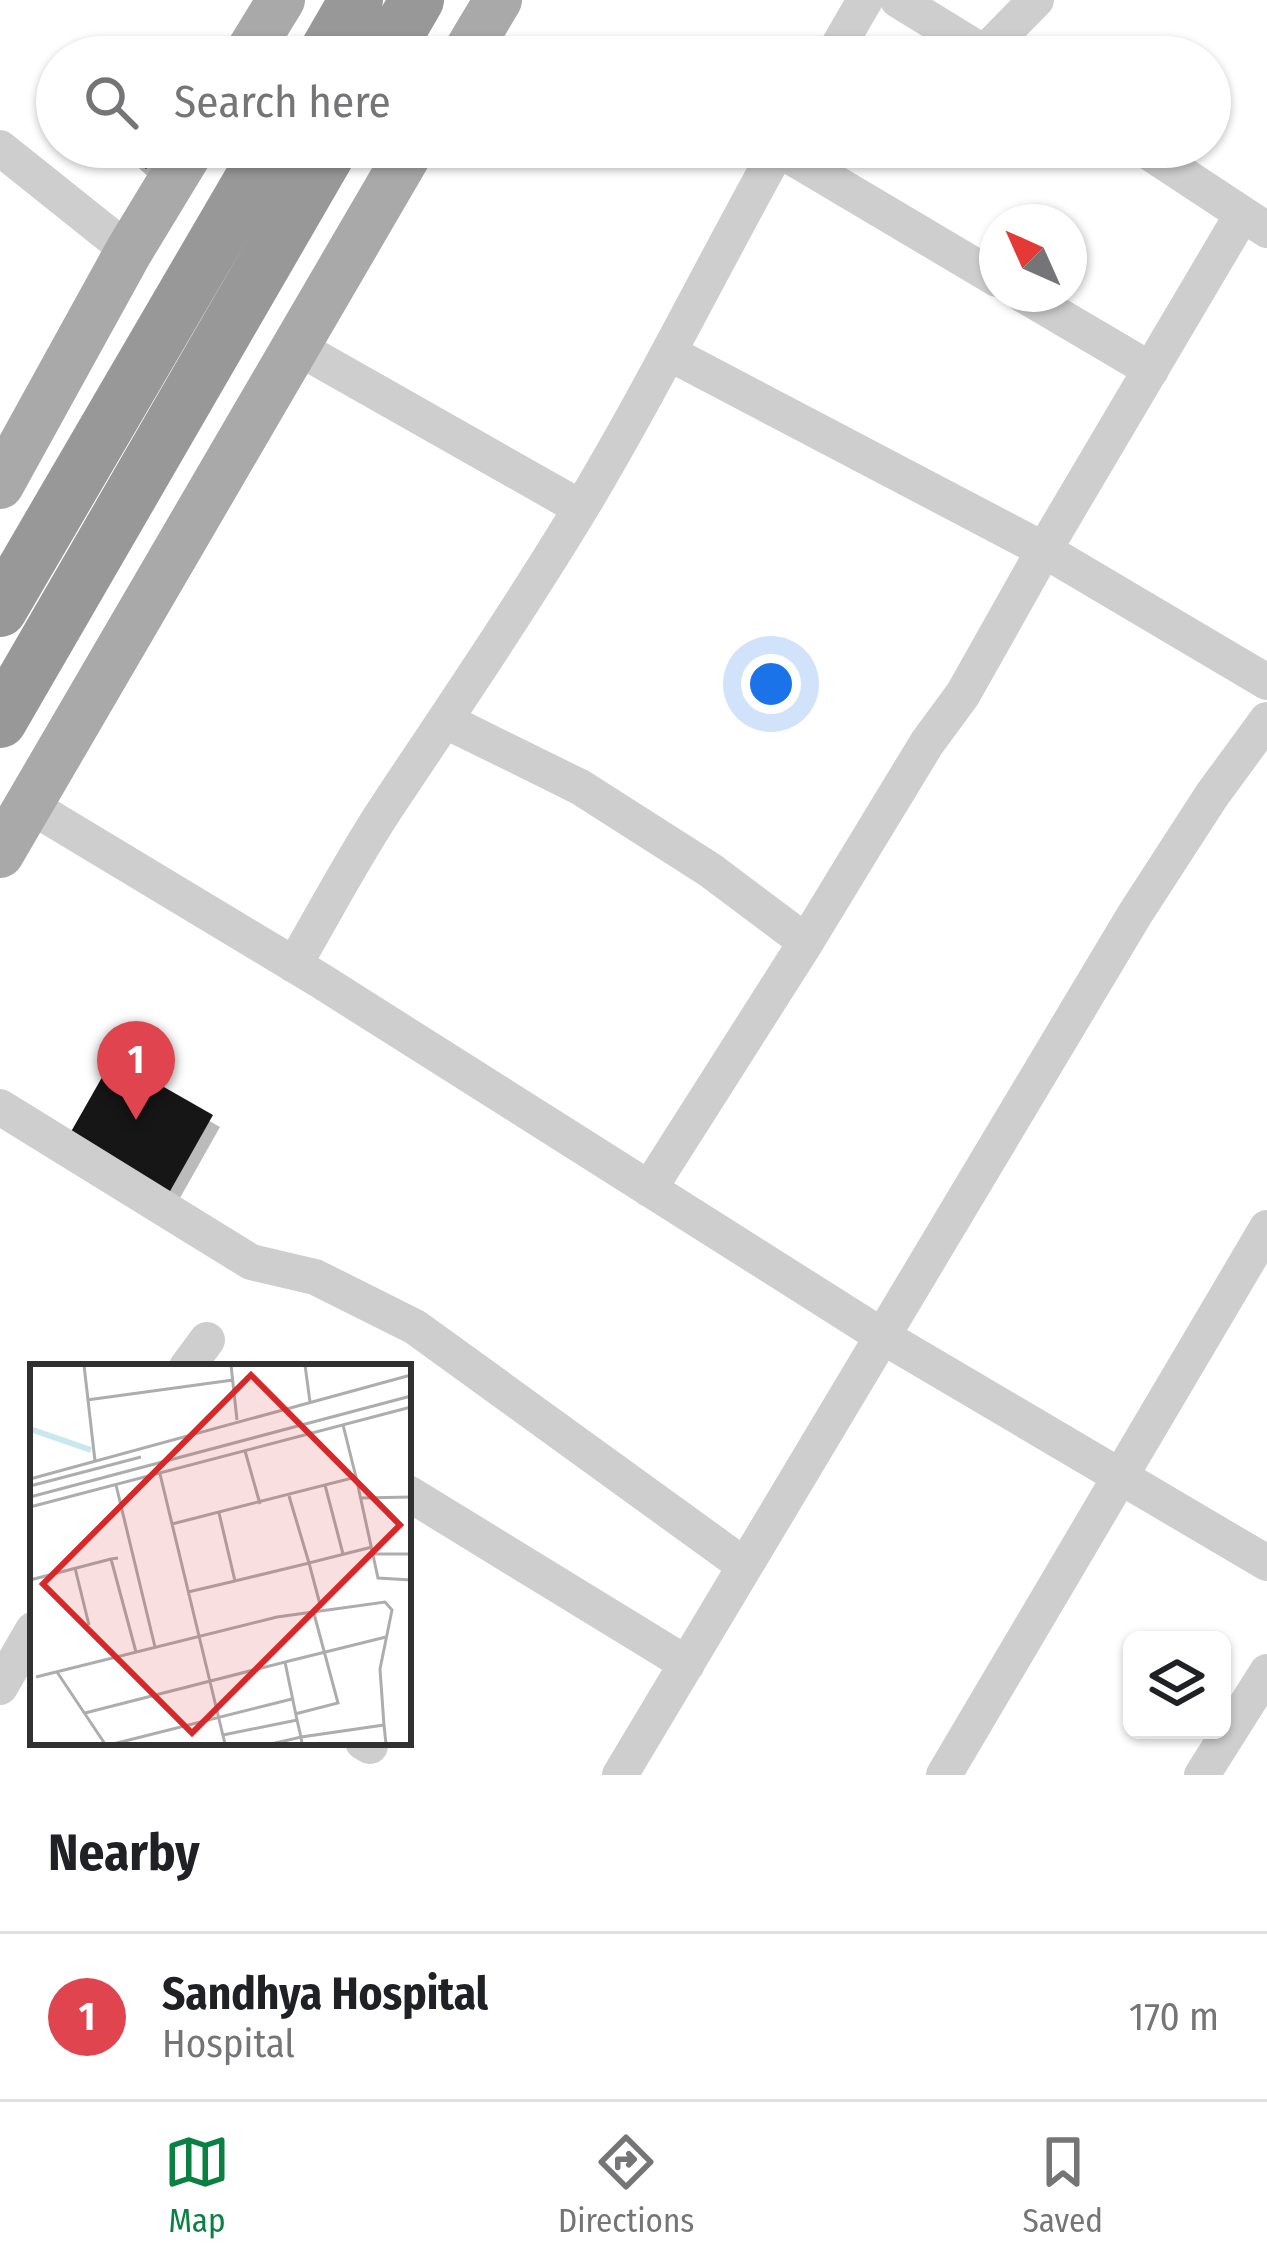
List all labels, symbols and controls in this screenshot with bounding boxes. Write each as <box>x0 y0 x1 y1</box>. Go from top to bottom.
search box <box>36 36 1231 168</box>
icon: search <box>78 69 144 135</box>
text: Search here <box>174 75 391 129</box>
north arrow <box>979 204 1087 312</box>
your location <box>741 654 801 714</box>
pin: 1 <box>97 1021 175 1120</box>
inset map <box>30 1364 411 1745</box>
map controls <box>1123 1631 1231 1739</box>
button: layers <box>1123 1631 1231 1739</box>
text: Nearby <box>48 1822 200 1884</box>
text: Sandhya Hospital <box>162 1967 488 2021</box>
text: 1 <box>79 1994 95 2040</box>
text: 170 m <box>1129 1994 1219 2040</box>
text: Hospital <box>162 2021 295 2067</box>
tab: Map <box>164 2129 230 2241</box>
tab: Directions <box>558 2129 694 2241</box>
tab: Saved <box>1022 2129 1103 2241</box>

